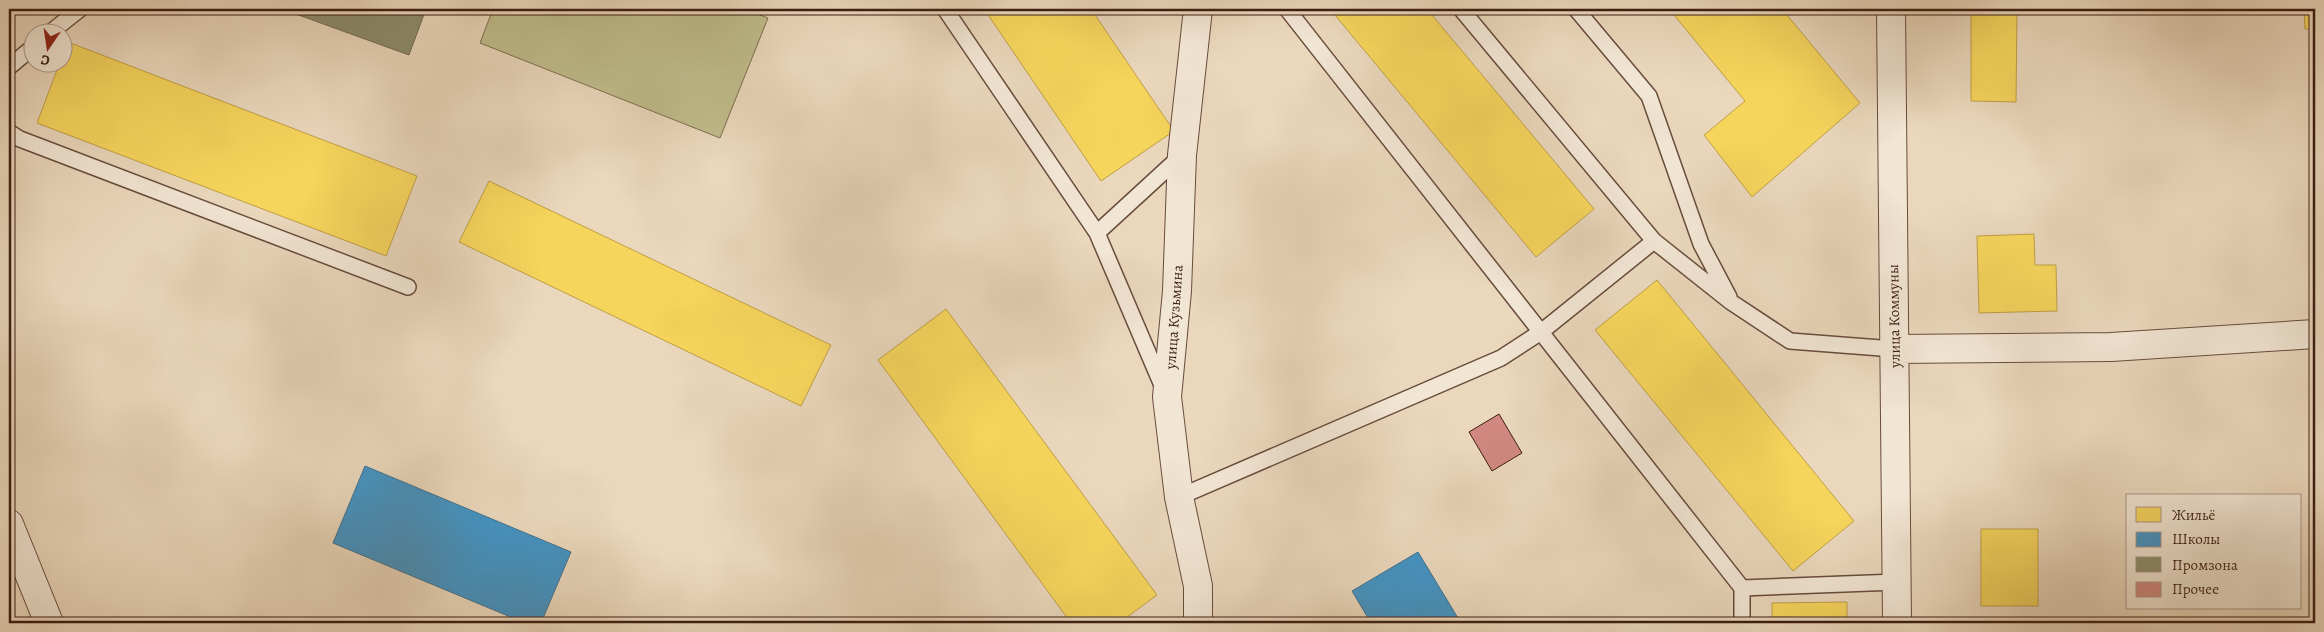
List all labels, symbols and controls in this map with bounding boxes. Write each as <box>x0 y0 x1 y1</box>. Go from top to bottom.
north arrow <box>22 22 72 72</box>
text: С <box>38 50 52 70</box>
street label: улица Кузьмина <box>1160 264 1188 371</box>
street label: улица Коммуны <box>1883 264 1905 369</box>
legend <box>2126 494 2302 610</box>
text: Жильё <box>2172 505 2215 525</box>
text: Школы <box>2172 529 2220 549</box>
text: Промзона <box>2172 555 2238 575</box>
text: Прочее <box>2172 579 2219 599</box>

